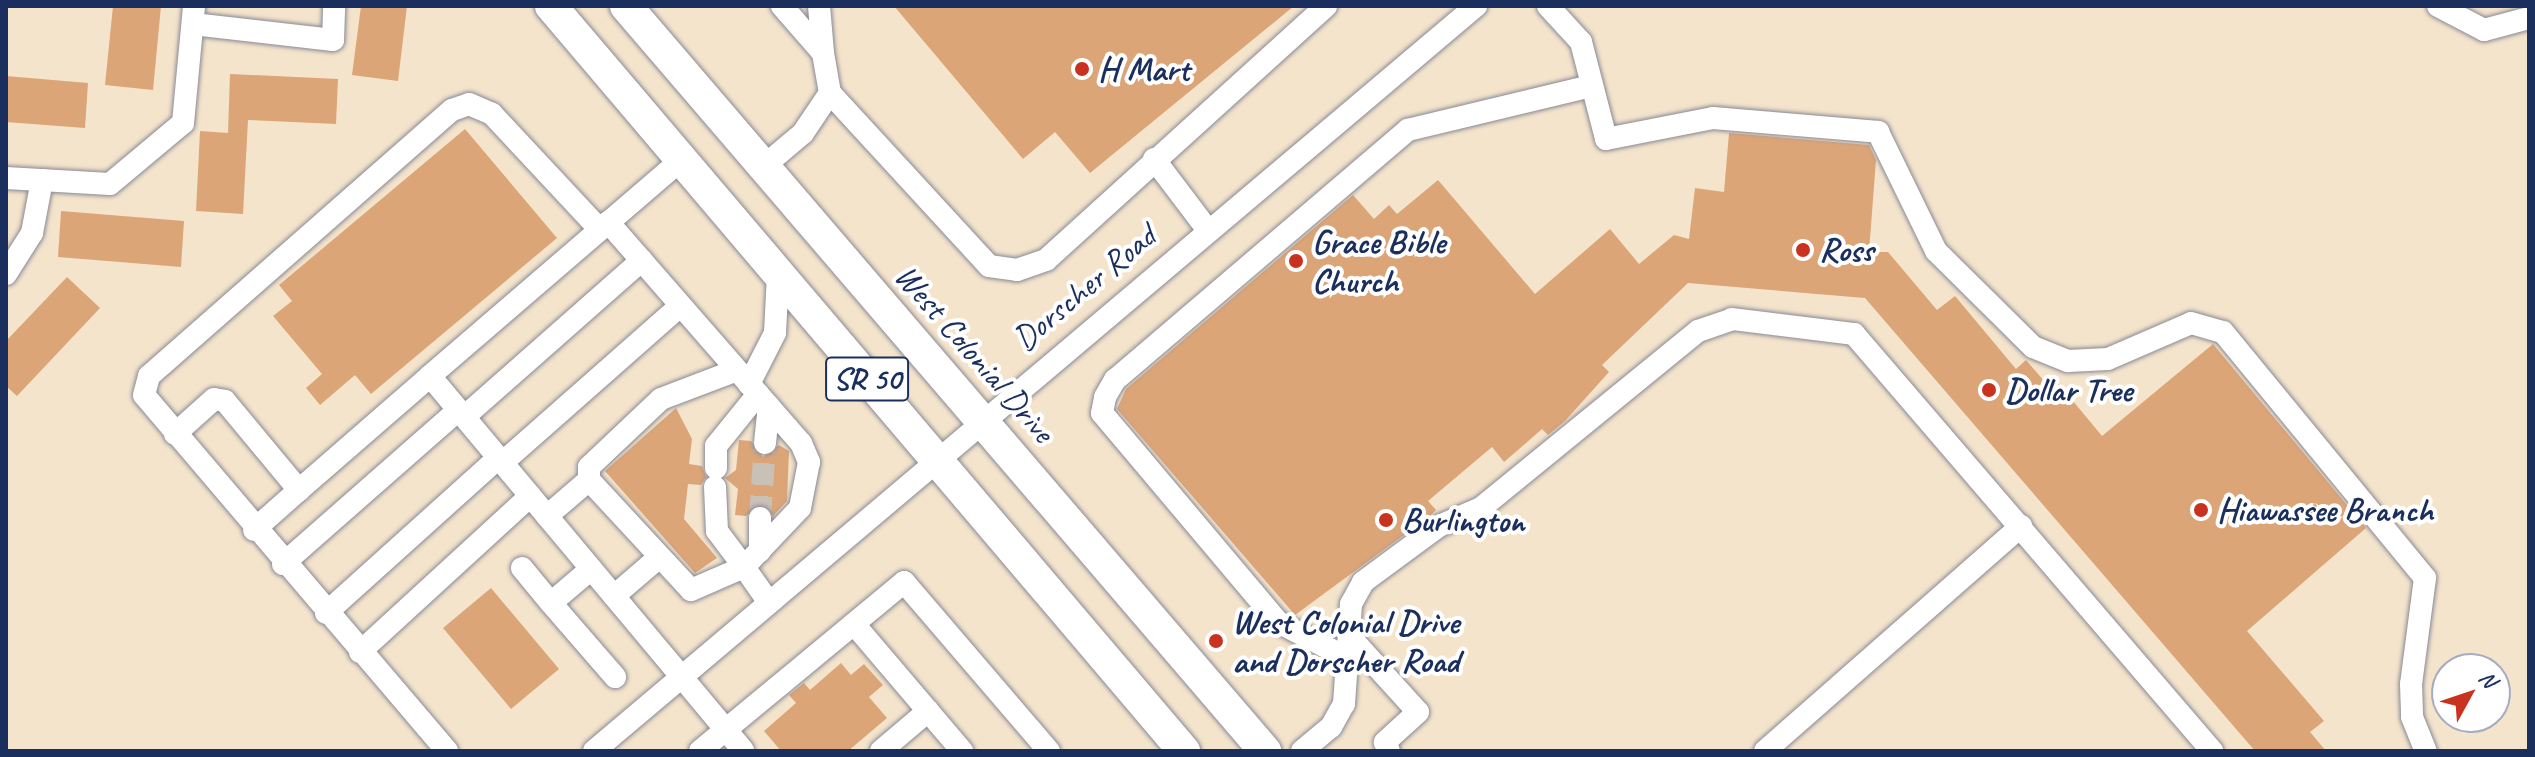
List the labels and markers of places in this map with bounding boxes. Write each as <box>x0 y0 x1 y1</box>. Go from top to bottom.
place label: H Mart <box>1098 49 1189 89</box>
marker: H Mart <box>1073 60 1091 78</box>
place label: Grace Bible Church <box>1312 221 1445 300</box>
place label: Ross <box>1819 230 1873 270</box>
marker: Ross <box>1794 241 1812 259</box>
marker: Grace Bible Church <box>1287 252 1305 270</box>
place label: Dollar Tree <box>2005 370 2132 410</box>
marker: Dollar Tree <box>1980 381 1998 399</box>
place label: Hiawassee Branch <box>2217 490 2434 530</box>
place label: Burlington <box>1402 500 1524 540</box>
marker: Hiawassee Branch <box>2192 501 2210 519</box>
marker: Burlington <box>1377 511 1395 529</box>
place label: West Colonial Drive and Dorscher Road <box>1232 601 1460 680</box>
marker: West Colonial Drive and Dorscher Road <box>1207 632 1225 650</box>

